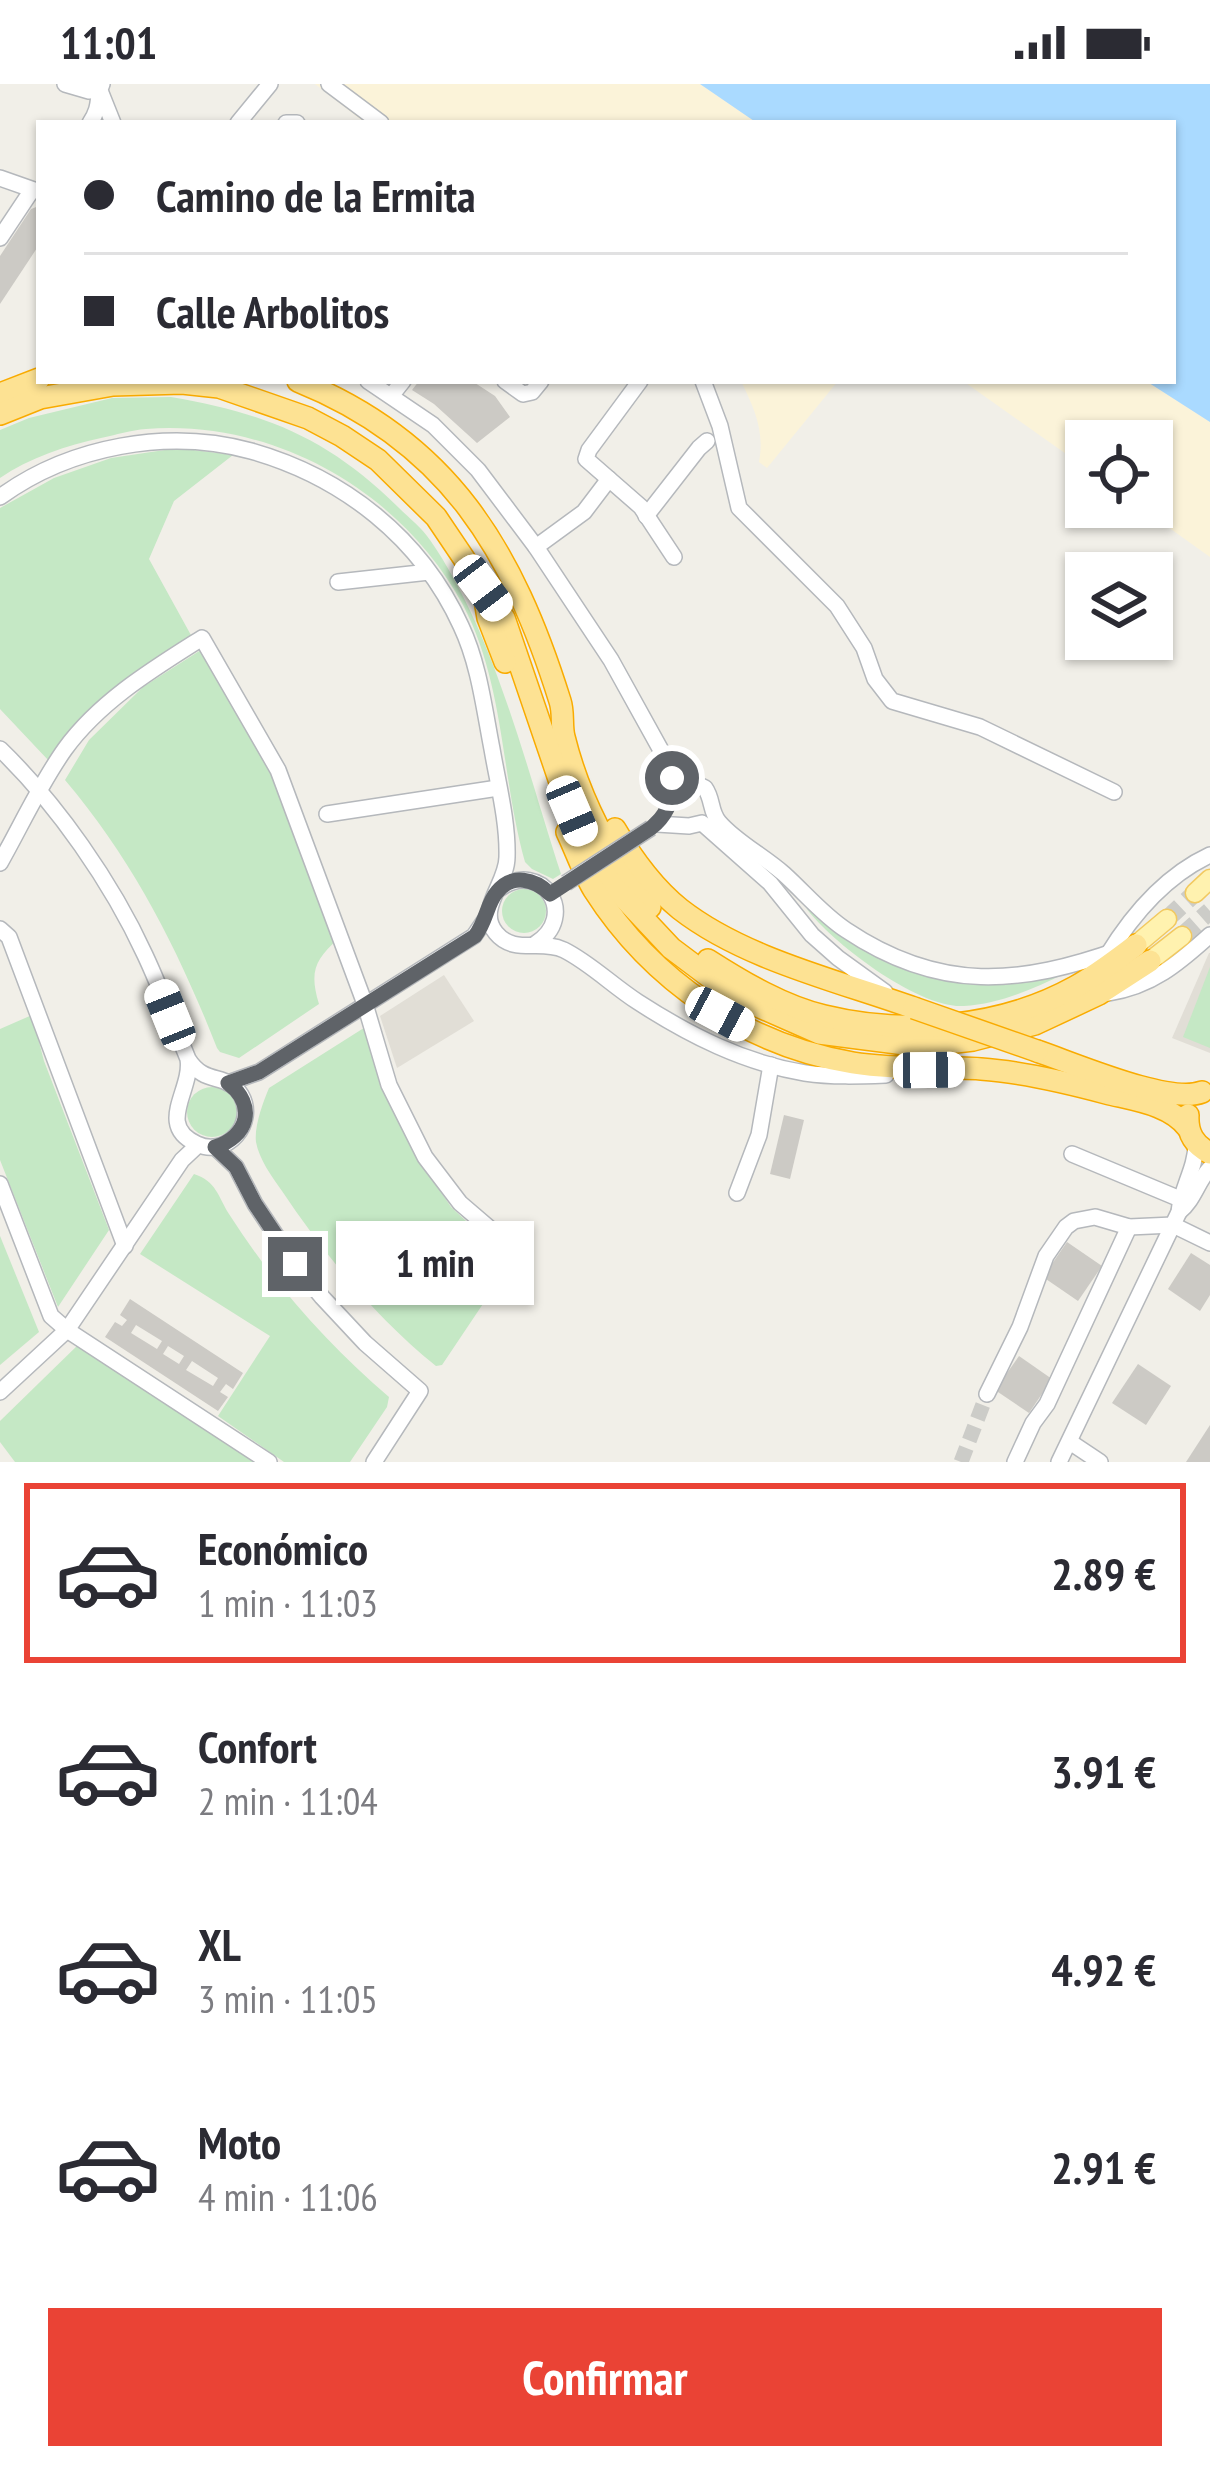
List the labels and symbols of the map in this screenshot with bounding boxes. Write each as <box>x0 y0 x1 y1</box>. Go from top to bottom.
car <box>447 548 519 628</box>
route start <box>645 751 699 805</box>
car <box>541 771 603 851</box>
car <box>140 975 200 1055</box>
car <box>680 981 760 1047</box>
car <box>893 1051 965 1089</box>
callout: 1 min <box>337 1222 535 1306</box>
route end <box>268 1237 322 1291</box>

